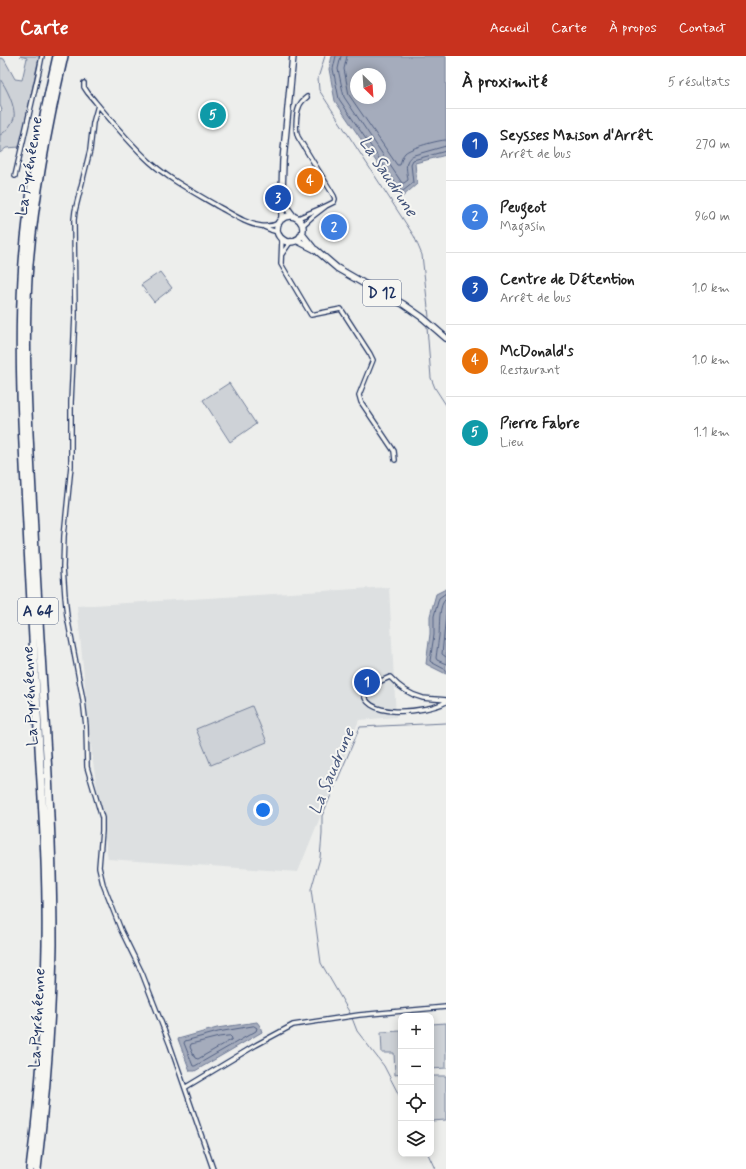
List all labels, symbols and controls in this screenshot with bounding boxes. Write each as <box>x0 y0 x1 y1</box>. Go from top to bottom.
text: Carte <box>20 16 69 41</box>
text: Accueil <box>490 19 529 37</box>
text: Carte <box>551 19 587 37</box>
text: À propos <box>609 19 657 37</box>
text: Contact <box>679 19 726 37</box>
north arrow <box>350 68 386 104</box>
text: À proximité <box>462 71 547 93</box>
text: 5 résultats <box>668 74 730 91</box>
pin: 5 <box>200 100 226 130</box>
street label: La Pyrénéenne <box>11 115 48 217</box>
text: Seysses Maison d'Arrêt <box>500 126 653 146</box>
water label: La Saudrune <box>354 132 423 222</box>
text: 1 <box>472 136 478 153</box>
text: 270 m <box>695 136 730 153</box>
text: Arrêt de bus <box>500 146 571 163</box>
pin: 4 <box>297 166 323 196</box>
pin: 3 <box>265 183 291 213</box>
text: Peugeot <box>500 198 547 218</box>
text: 2 <box>472 208 478 225</box>
text: 960 m <box>695 208 730 225</box>
pin: 2 <box>321 212 347 242</box>
text: Magasin <box>500 218 545 235</box>
text: Centre de Détention <box>500 270 635 290</box>
road number: D 12 <box>363 280 401 306</box>
text: 3 <box>472 280 478 297</box>
text: 1.0 km <box>692 280 730 297</box>
text: Arrêt de bus <box>500 290 571 307</box>
text: McDonald's <box>500 342 574 362</box>
text: 4 <box>471 352 479 369</box>
text: 1.0 km <box>692 352 730 369</box>
text: Restaurant <box>500 362 560 379</box>
text: Pierre Fabre <box>500 414 580 434</box>
text: 5 <box>471 424 479 441</box>
text: 1.1 km <box>693 424 730 441</box>
text: Lieu <box>500 434 524 451</box>
road number: A 64 <box>18 598 58 624</box>
street label: La Pyrénéenne <box>17 645 44 746</box>
pin: 1 <box>354 667 380 697</box>
water label: La Saudrune <box>304 724 360 818</box>
your location <box>253 800 273 820</box>
street label: La Pyrénéenne <box>24 968 51 1069</box>
map controls <box>398 1013 434 1157</box>
button: + <box>398 1013 434 1049</box>
button: − <box>398 1049 434 1085</box>
button: locate <box>398 1085 434 1121</box>
button: layers <box>398 1121 434 1157</box>

